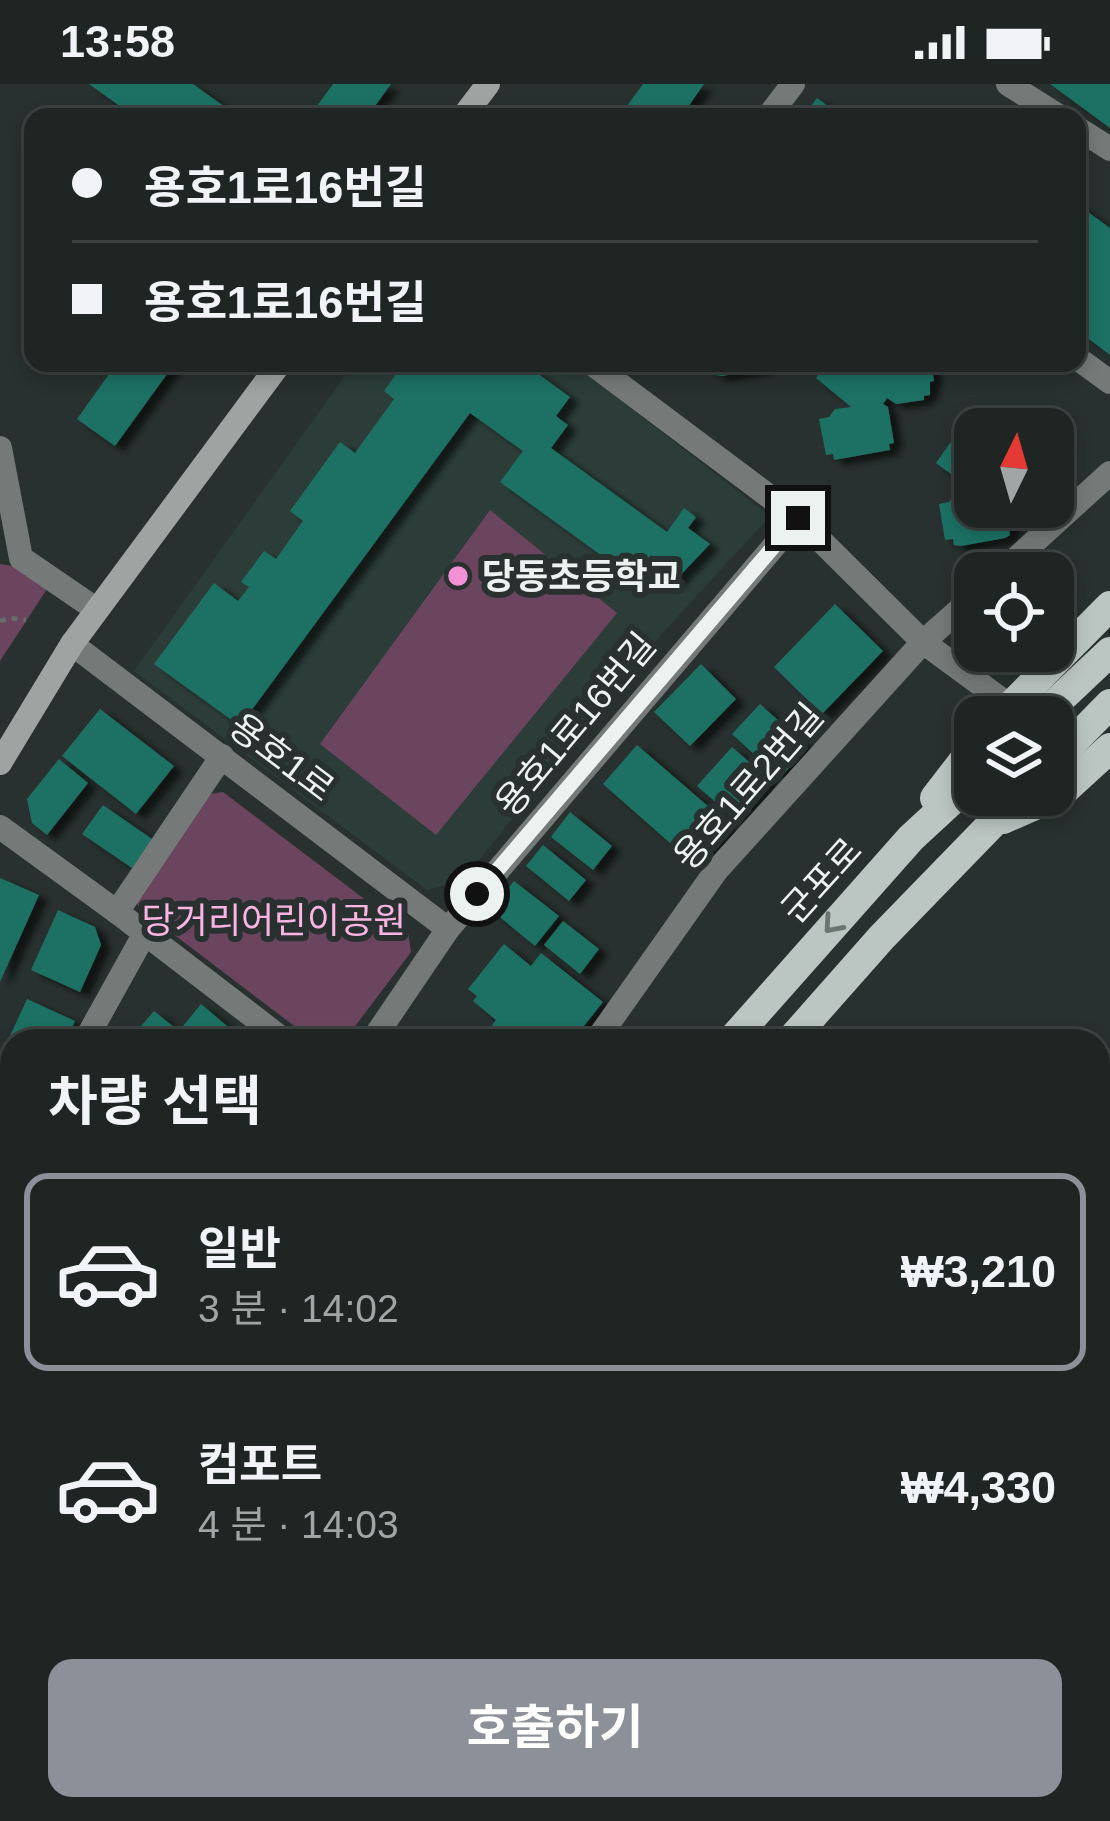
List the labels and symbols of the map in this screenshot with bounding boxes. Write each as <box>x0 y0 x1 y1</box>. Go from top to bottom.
north arrow <box>954 408 1074 528</box>
route end <box>771 491 825 545</box>
place label: 당동초등학교 <box>482 556 681 597</box>
marker: 당동초등학교 <box>445 563 471 589</box>
street label: 용호1로16번길 <box>487 625 664 824</box>
street label: 용호1로2번길 <box>665 695 831 877</box>
street label: 용호1로 <box>222 705 342 810</box>
street label: 군포로 <box>773 830 870 931</box>
route start <box>450 867 504 921</box>
park label: 당거리어린이공원 <box>142 900 406 941</box>
one-way arrow <box>825 911 846 933</box>

